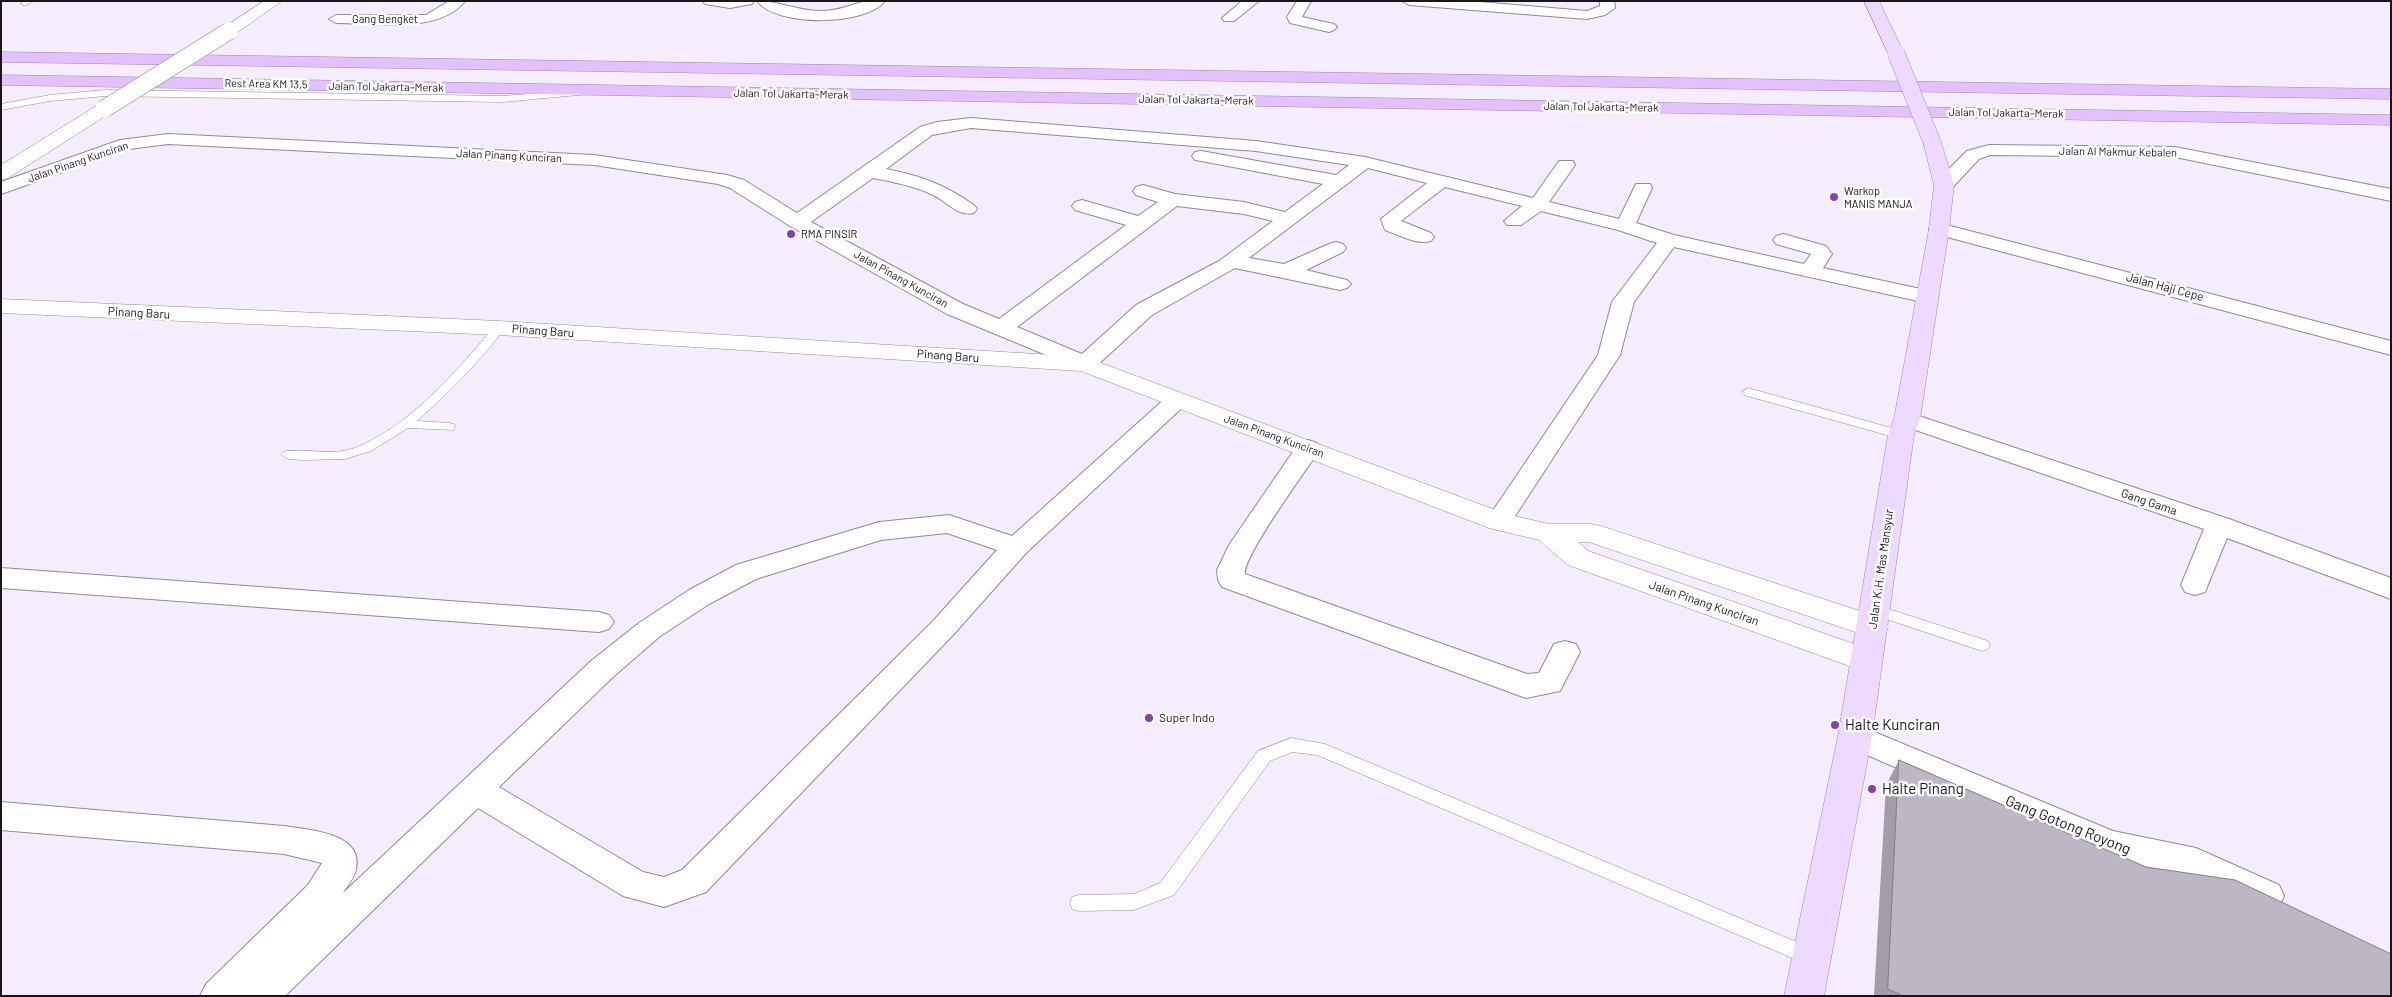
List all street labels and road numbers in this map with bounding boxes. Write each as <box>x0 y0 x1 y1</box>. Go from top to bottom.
street label: Gang Bengket <box>352 12 418 26</box>
street label: Rest Area KM 13,5 <box>224 77 308 91</box>
street label: Jalan Tol Jakarta–Merak <box>328 79 444 95</box>
street label: Jalan Tol Jakarta–Merak <box>733 86 849 102</box>
street label: Jalan Tol Jakarta–Merak <box>1138 92 1254 108</box>
street label: Jalan Tol Jakarta–Merak <box>1543 99 1659 115</box>
street label: Jalan Tol Jakarta–Merak <box>1948 105 2064 121</box>
street label: Jalan Pinang Kunciran <box>26 139 130 185</box>
street label: Jalan Al Makmur Kebalen <box>2059 144 2177 160</box>
street label: Jalan Pinang Kunciran <box>456 147 562 165</box>
street label: Jalan Pinang Kunciran <box>852 248 950 310</box>
street label: Jalan Haji Cepe <box>2125 270 2205 304</box>
street label: Pinang Baru <box>107 304 171 322</box>
street label: Pinang Baru <box>511 322 575 340</box>
street label: Pinang Baru <box>916 347 980 365</box>
street label: Jalan Pinang Kunciran <box>1222 412 1326 460</box>
street label: Gang Gama <box>2119 486 2179 518</box>
street label: Jalan K.H. Mas Mansyur <box>1865 508 1897 630</box>
street label: Jalan Pinang Kunciran <box>1647 577 1761 629</box>
street label: Gang Gotong Royong <box>2003 792 2133 858</box>

